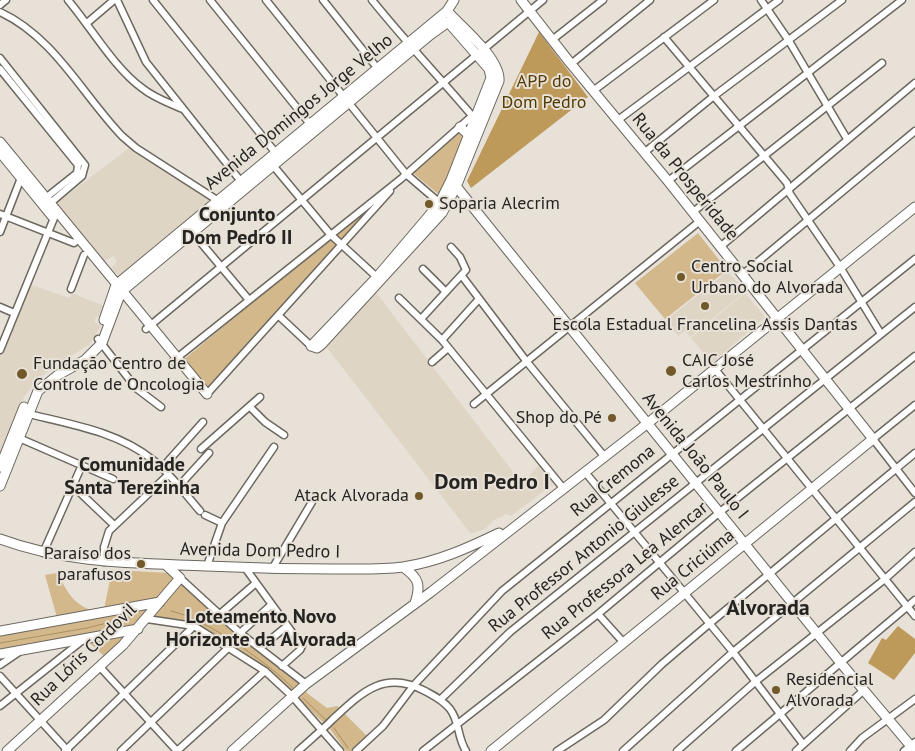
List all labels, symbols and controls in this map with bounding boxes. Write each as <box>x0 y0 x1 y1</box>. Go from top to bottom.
street label: Avenida Domingos Jorge Velho <box>201 29 397 195</box>
park label: APP do Dom Pedro <box>502 71 586 114</box>
street label: Rua da Prosperidade <box>627 109 743 245</box>
place label: Soparia Alecrim <box>439 193 560 215</box>
marker: Soparia Alecrim <box>423 198 435 210</box>
district label: Conjunto Dom Pedro II <box>182 203 292 250</box>
place label: Centro Social Urbano do Alvorada <box>691 256 844 298</box>
marker: Centro Social Urbano do Alvorada <box>675 271 687 283</box>
marker: Escola Estadual Francelina Assis Dantas <box>699 300 711 312</box>
place label: Escola Estadual Francelina Assis Dantas <box>553 314 857 336</box>
place label: CAIC José Carlos Mestrinho <box>682 350 812 392</box>
place label: Fundação Centro de Controle de Oncologia <box>33 353 205 396</box>
marker: CAIC José Carlos Mestrinho <box>664 364 678 378</box>
marker: Fundação Centro de Controle de Oncologia <box>15 367 29 381</box>
street label: Avenida João Paulo I <box>637 388 753 524</box>
place label: Shop do Pé <box>516 407 602 429</box>
marker: Shop do Pé <box>606 412 618 424</box>
street label: Rua Cremona <box>566 440 660 522</box>
district label: Comunidade Santa Terezinha <box>64 453 200 500</box>
district label: Dom Pedro I <box>434 470 550 496</box>
street label: Rua Professor Antonio Giulesse <box>484 471 684 637</box>
place label: Atack Alvorada <box>295 485 409 507</box>
marker: Atack Alvorada <box>413 490 425 502</box>
street label: Rua Professora Lea Alencar <box>538 497 712 645</box>
street label: Rua Criciúma <box>647 525 739 605</box>
street label: Avenida Dom Pedro I <box>180 539 340 563</box>
place label: Paraíso dos parafusos <box>44 543 131 586</box>
marker: Paraíso dos parafusos <box>135 558 147 570</box>
district label: Alvorada <box>726 596 810 622</box>
street label: Rua Lóris Cordovil <box>27 599 141 711</box>
district label: Loteamento Novo Horizonte da Alvorada <box>166 605 356 652</box>
place label: Residencial Alvorada <box>786 669 873 712</box>
marker: Residencial Alvorada <box>770 684 782 696</box>

